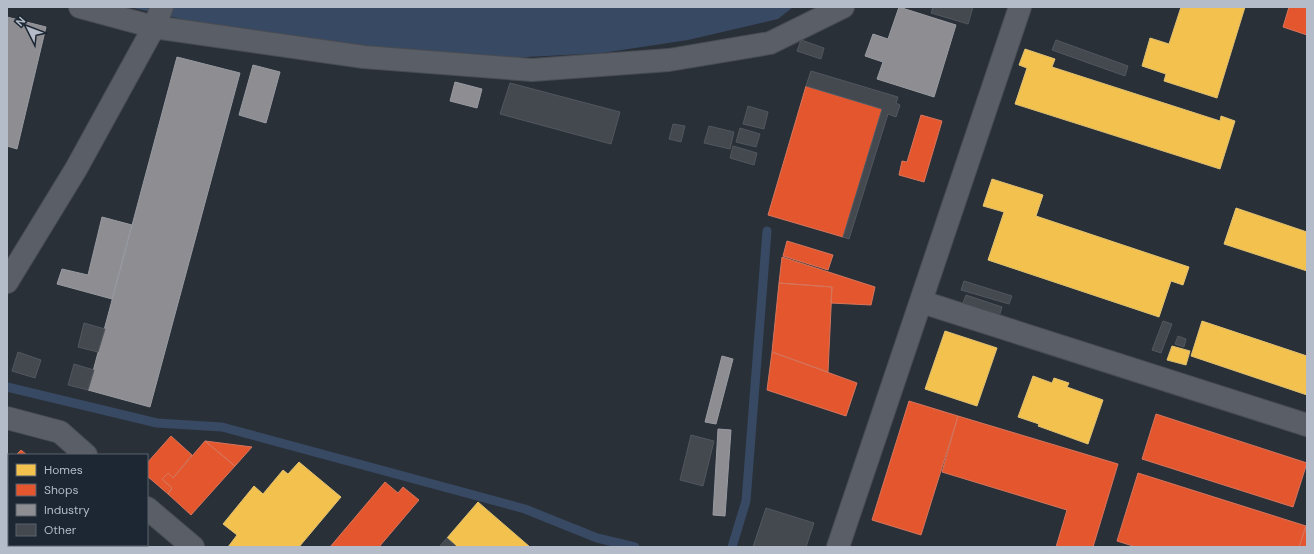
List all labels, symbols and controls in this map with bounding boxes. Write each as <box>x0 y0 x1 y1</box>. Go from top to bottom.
north arrow <box>8 8 48 48</box>
text: N <box>13 14 28 29</box>
legend <box>8 454 148 546</box>
text: Homes <box>44 462 83 478</box>
text: Shops <box>44 482 79 498</box>
text: Industry <box>44 502 90 518</box>
text: Other <box>44 522 77 538</box>

